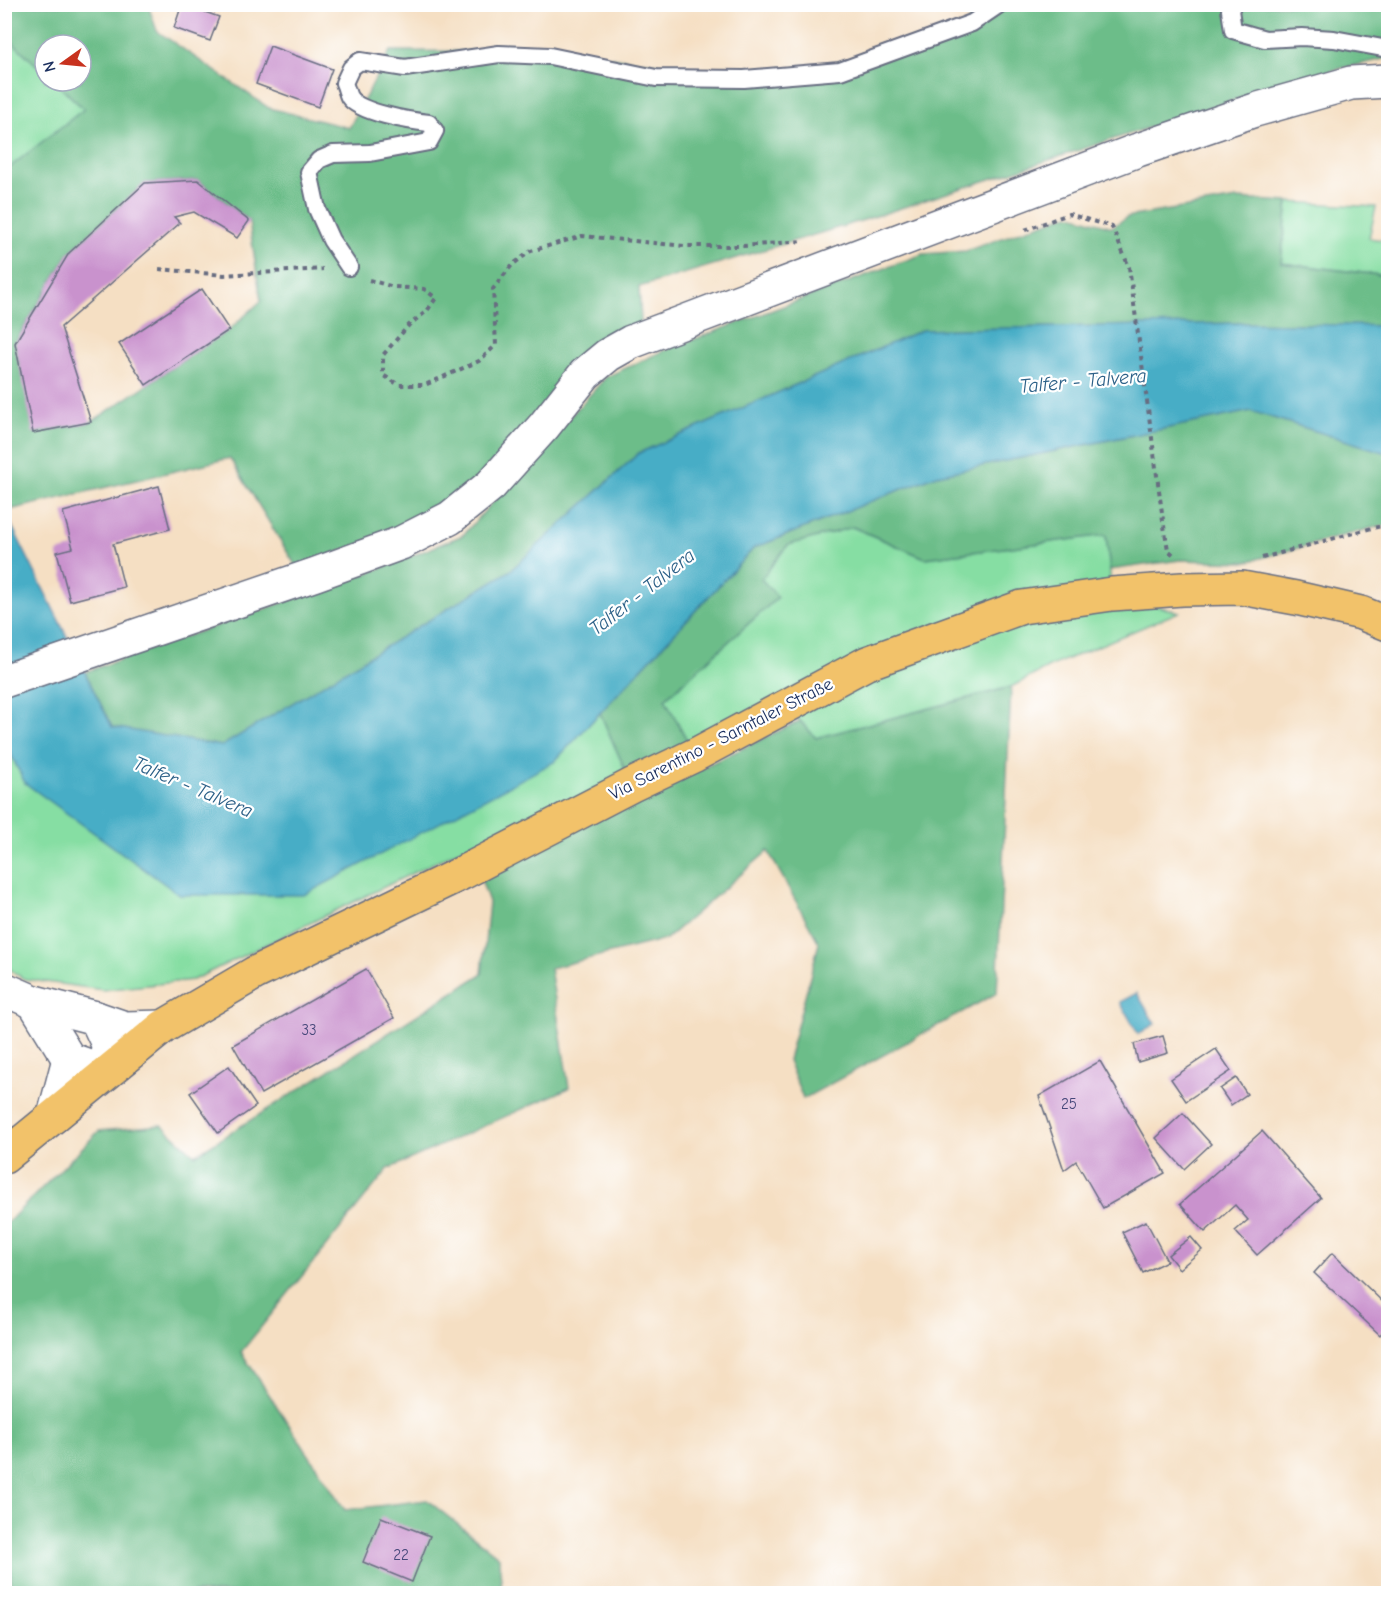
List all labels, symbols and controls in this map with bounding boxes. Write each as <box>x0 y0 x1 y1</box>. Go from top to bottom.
north arrow <box>33 33 93 93</box>
text: N <box>39 59 60 74</box>
water label: Talfer - Talvera <box>1019 364 1147 398</box>
water label: Talfer - Talvera <box>585 544 699 640</box>
street label: Via Sarentino - Sarntaler Straße <box>606 673 836 805</box>
water label: Talfer - Talvera <box>130 752 256 822</box>
house number: 33 <box>301 1021 317 1039</box>
house number: 25 <box>1061 1095 1077 1113</box>
house number: 22 <box>393 1546 409 1564</box>

